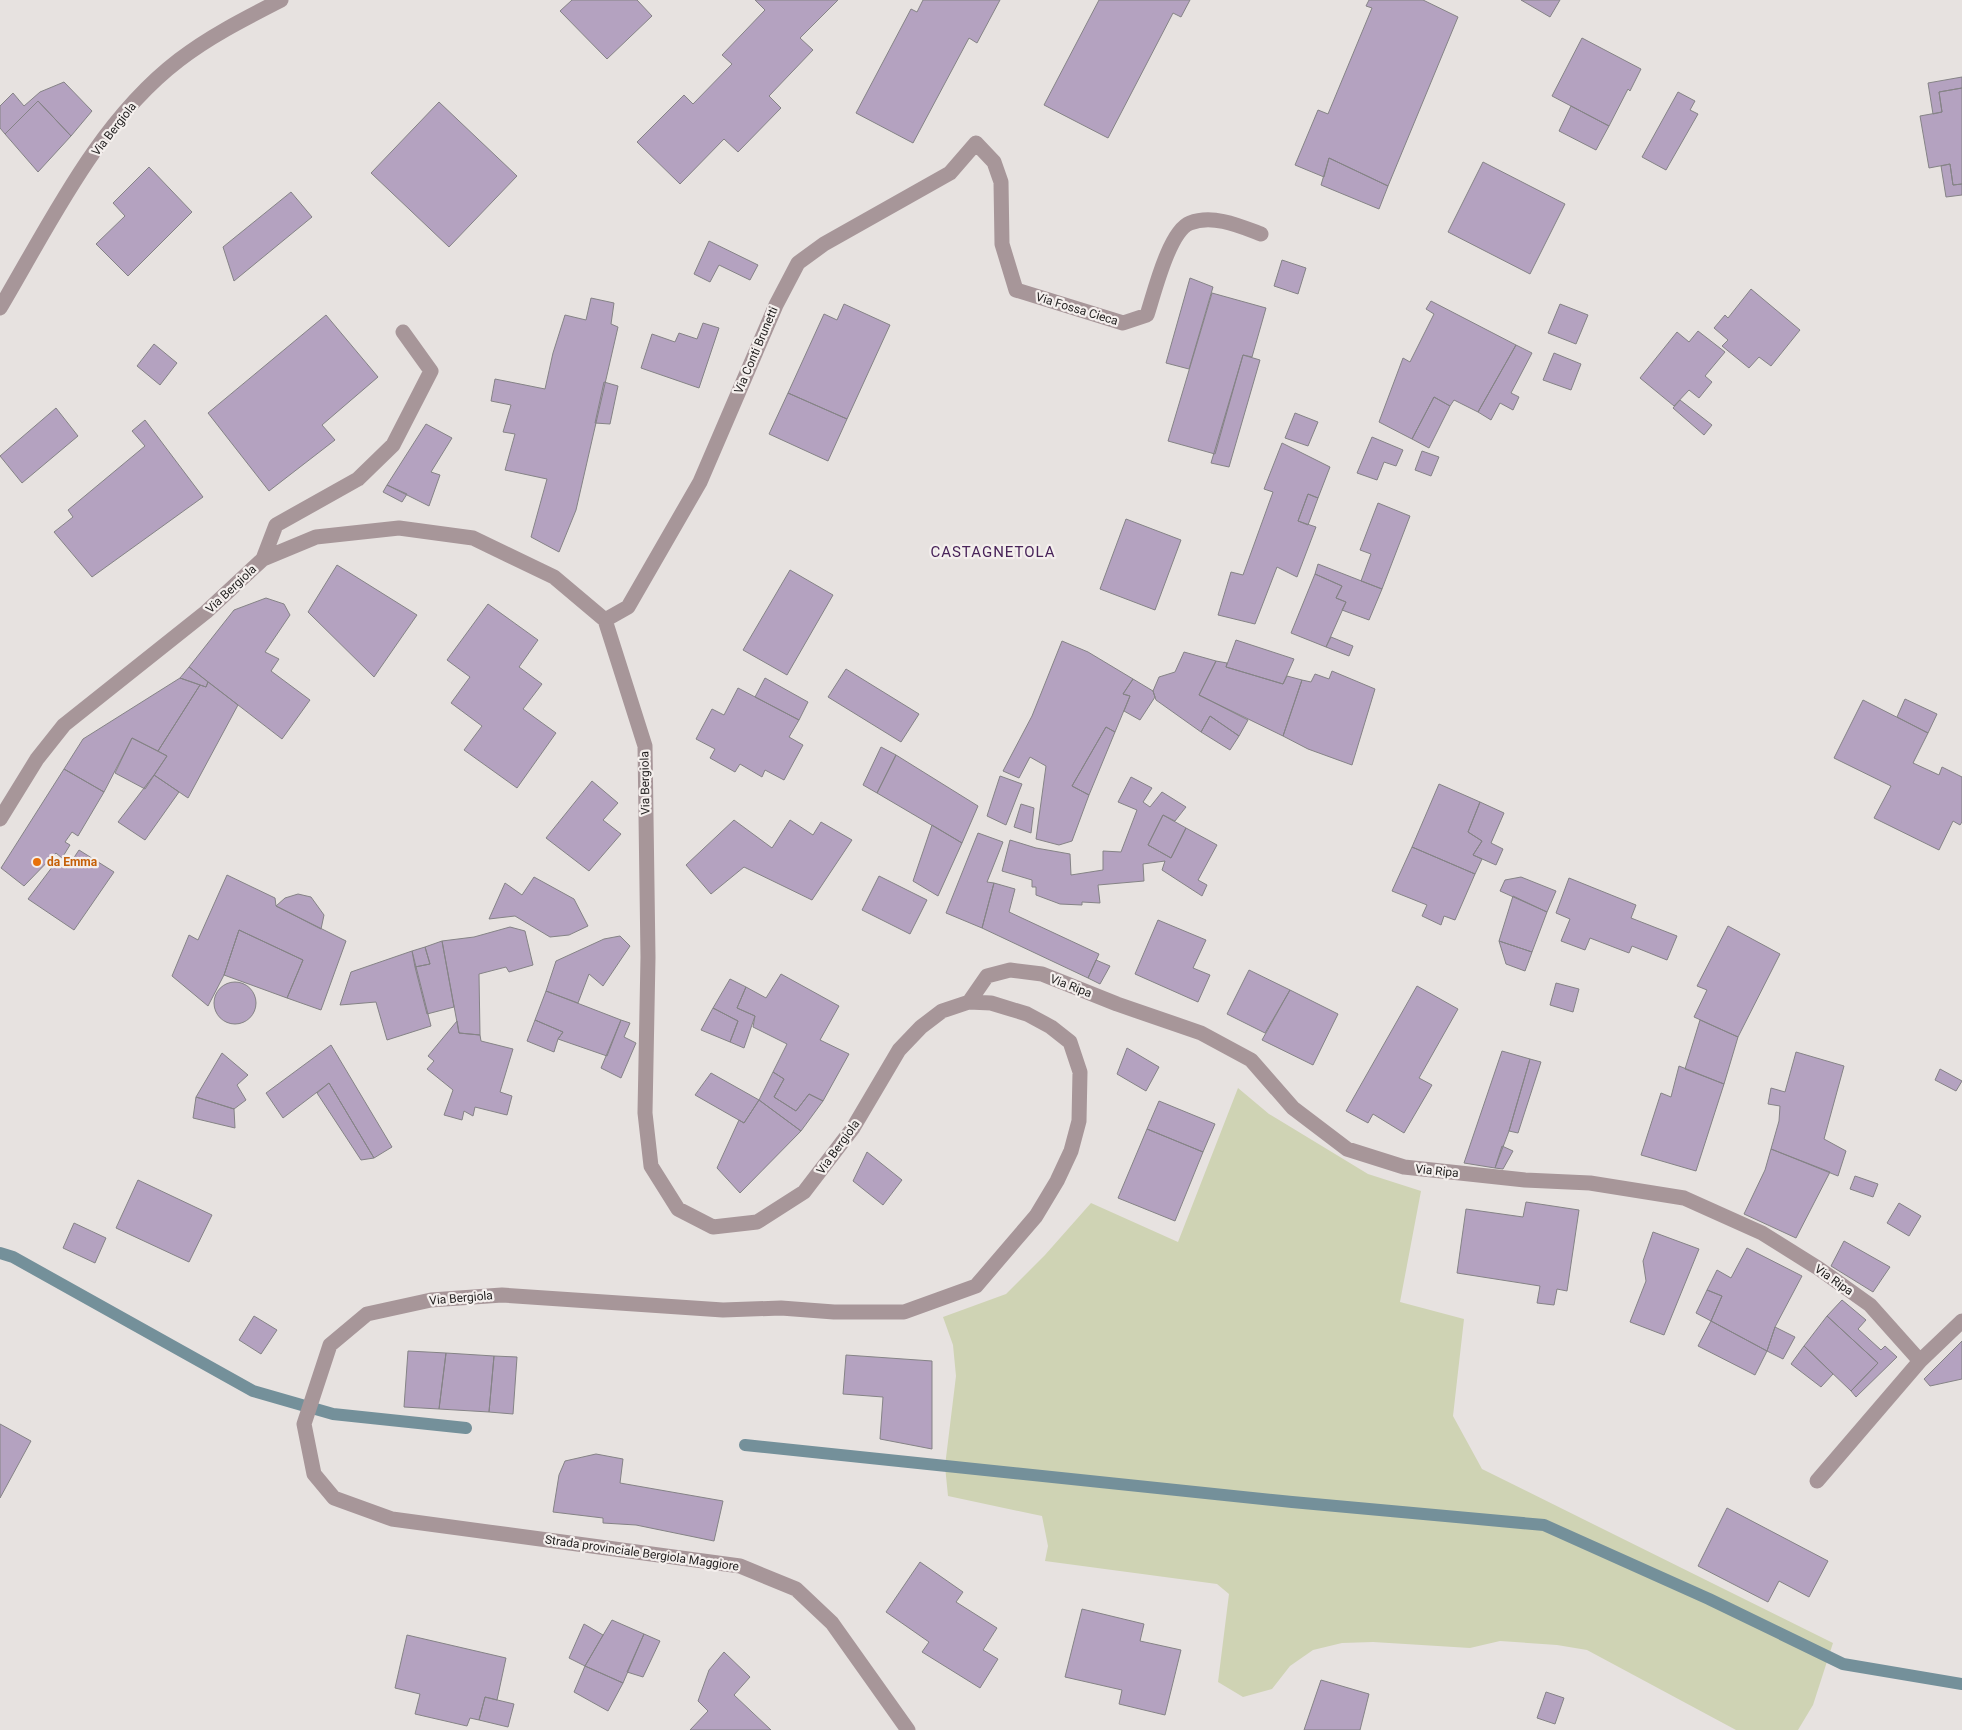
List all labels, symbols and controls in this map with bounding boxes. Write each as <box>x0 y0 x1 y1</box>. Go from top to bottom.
street label: Via Bergiola <box>89 100 139 158</box>
street label: Via Fossa Cieca <box>1034 290 1120 328</box>
street label: Via Conti Brunetti <box>731 304 781 396</box>
district label: CASTAGNETOLA <box>930 543 1056 561</box>
street label: Via Bergiola <box>203 562 259 616</box>
street label: Via Bergiola <box>637 751 653 815</box>
place label: da Emma <box>47 855 98 869</box>
marker: da Emma <box>31 856 43 868</box>
street label: Via Ripa <box>1048 972 1094 1000</box>
street label: Via Bergiola <box>814 1117 862 1177</box>
street label: Via Ripa <box>1415 1162 1459 1180</box>
street label: Via Ripa <box>1812 1262 1856 1298</box>
street label: Via Bergiola <box>429 1288 493 1308</box>
street label: Strada provinciale Bergiola Maggiore <box>544 1532 740 1574</box>

